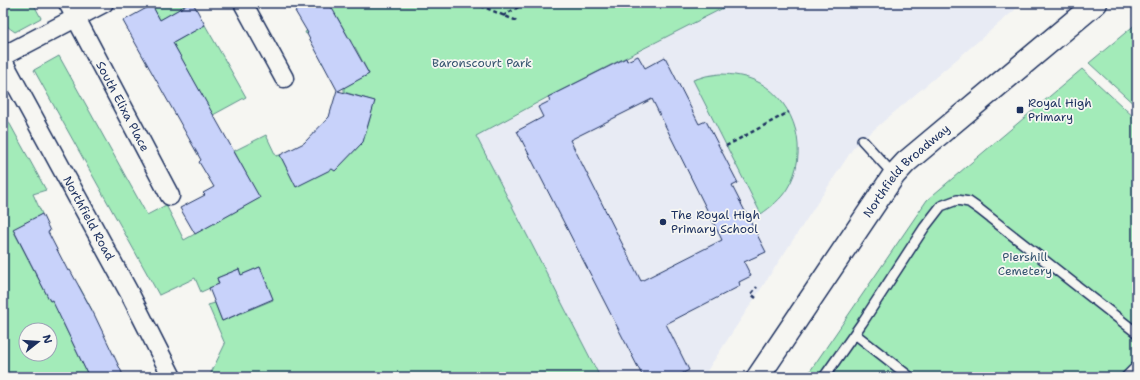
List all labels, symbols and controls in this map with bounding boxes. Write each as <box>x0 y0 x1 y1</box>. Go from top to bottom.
park label: Baronscourt Park <box>432 55 532 71</box>
street label: South Elixa Place <box>92 59 153 155</box>
place label: Royal High Primary <box>1028 95 1092 125</box>
marker: Royal High Primary <box>1015 105 1025 115</box>
street label: Northfield Broadway <box>860 121 953 221</box>
street label: Northfield Road <box>59 173 118 264</box>
place label: The Royal High Primary School <box>671 207 760 237</box>
marker: The Royal High Primary School <box>658 217 668 227</box>
park label: Piershill Cemetery <box>998 249 1052 279</box>
north arrow <box>18 322 58 362</box>
text: N <box>39 333 56 346</box>

